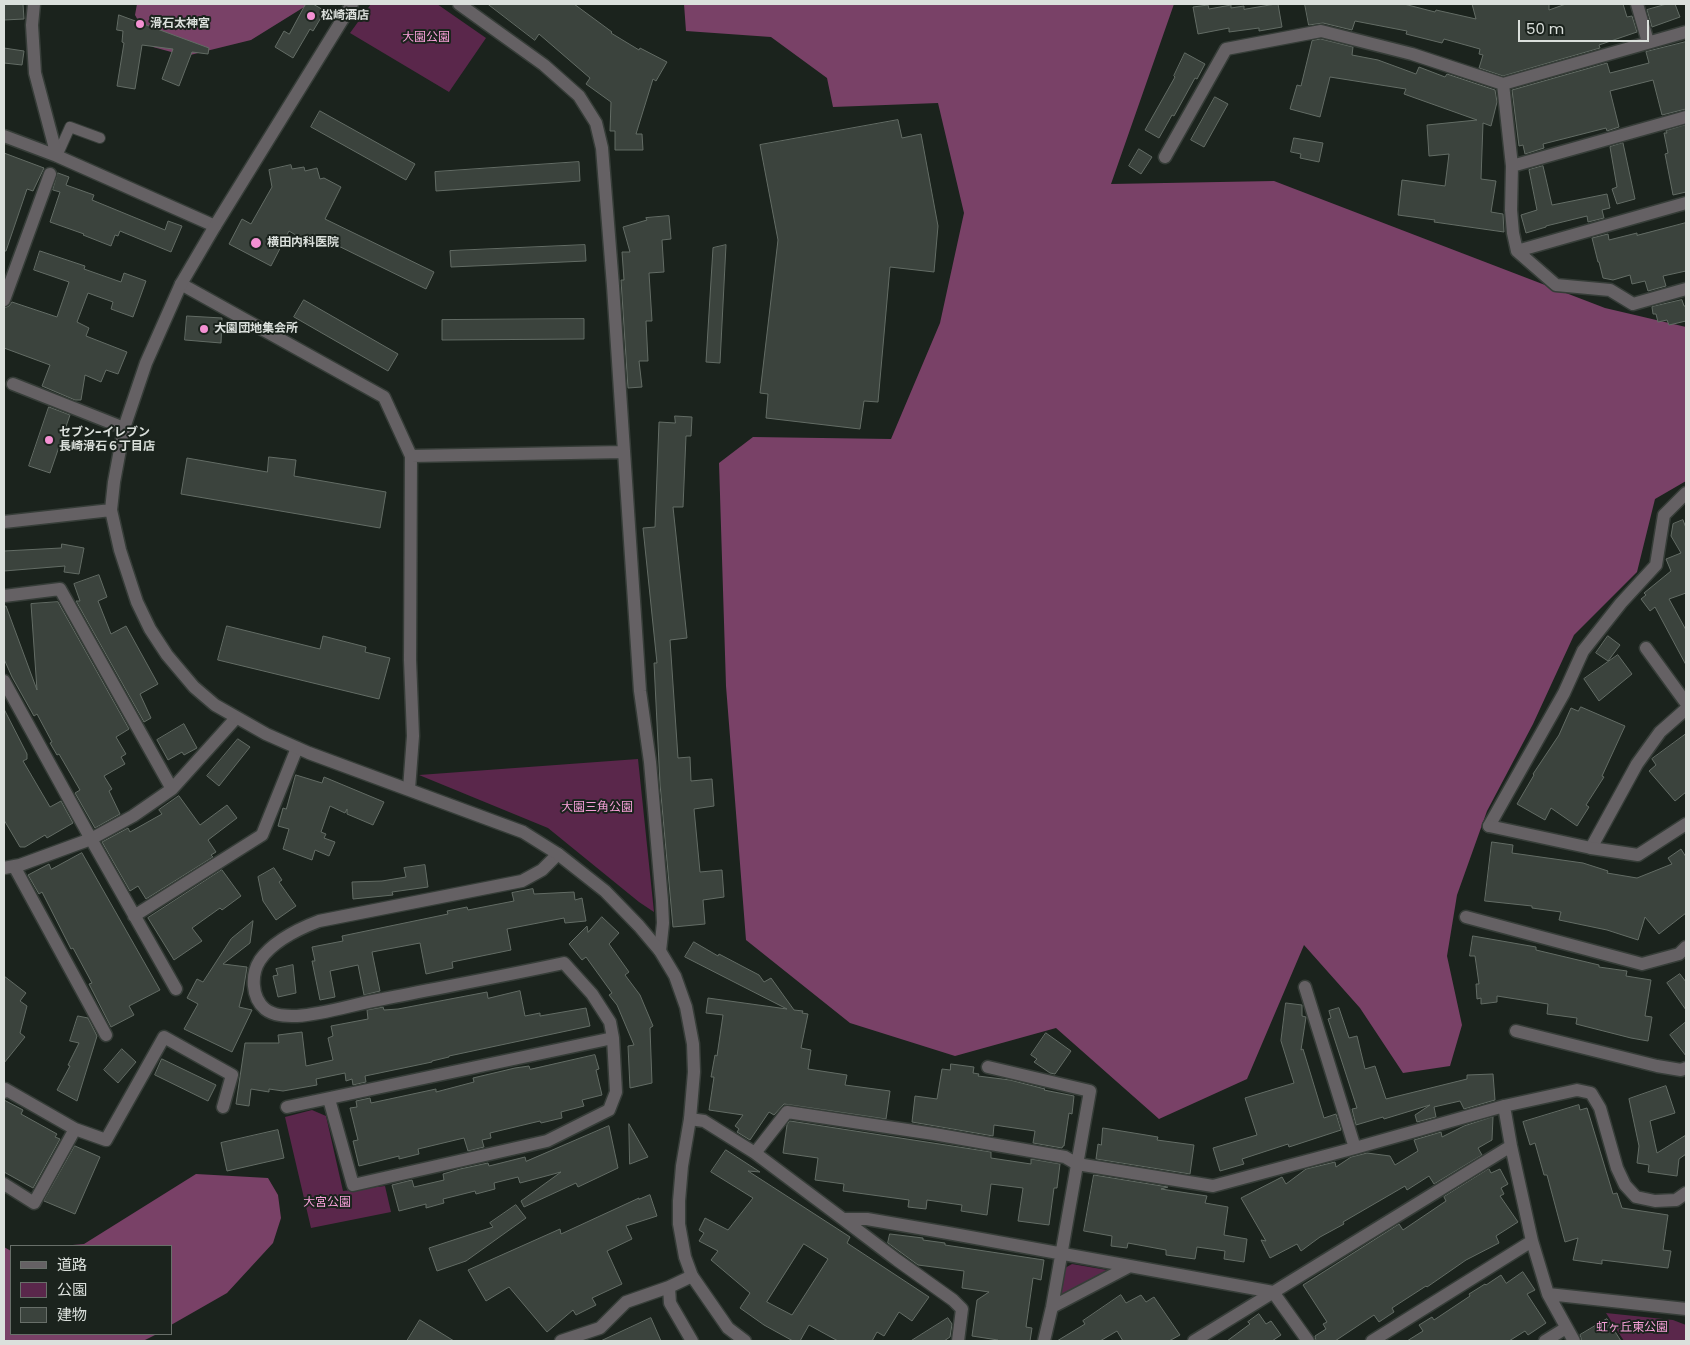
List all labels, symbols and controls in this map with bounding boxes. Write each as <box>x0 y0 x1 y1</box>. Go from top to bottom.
place label: 松崎酒店 <box>321 9 369 23</box>
marker: 松崎酒店 <box>305 10 317 22</box>
scale bar <box>1520 10 1651 42</box>
place label: 滑石太神宮 <box>150 17 210 31</box>
marker: 滑石太神宮 <box>134 18 146 30</box>
text: 50 m <box>1526 18 1564 39</box>
park label: 大園公園 <box>402 31 450 45</box>
marker: 横田内科医院 <box>249 236 263 250</box>
place label: 横田内科医院 <box>267 236 339 250</box>
place label: 大園団地集会所 <box>214 322 298 336</box>
marker: 大園団地集会所 <box>198 323 210 335</box>
place label: セブン-イレブン 長崎滑石６丁目店 <box>59 426 155 454</box>
marker: セブン-イレブン 長崎滑石６丁目店 <box>43 434 55 446</box>
park label: 大園三角公園 <box>561 801 633 815</box>
park label: 大宮公園 <box>303 1196 351 1210</box>
legend <box>10 1245 172 1335</box>
text: 道路 <box>57 1254 87 1275</box>
text: 公園 <box>57 1279 87 1300</box>
text: 建物 <box>57 1304 87 1325</box>
park label: 虹ヶ丘東公園 <box>1596 1321 1668 1335</box>

